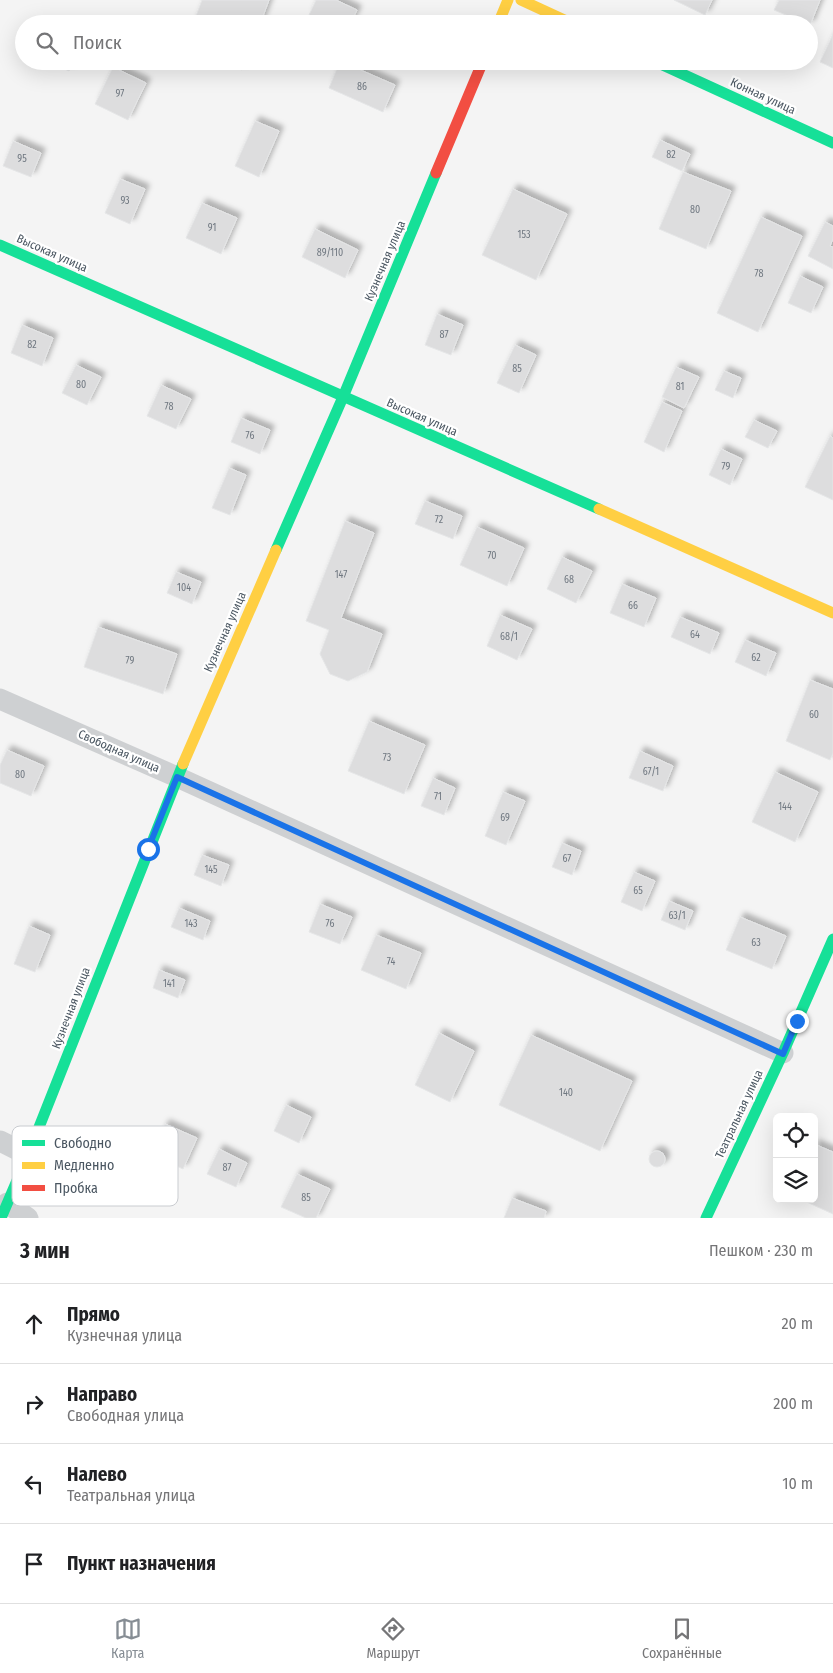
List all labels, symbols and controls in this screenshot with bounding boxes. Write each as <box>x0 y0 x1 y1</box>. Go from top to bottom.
search box <box>15 15 818 70</box>
icon: search <box>33 29 61 57</box>
text: Поиск <box>73 31 122 54</box>
street label: Конная улица <box>728 75 798 117</box>
house number: 86 <box>357 81 367 93</box>
house number: 97 <box>116 88 124 100</box>
house number: 82 <box>666 149 676 161</box>
house number: 95 <box>17 153 27 165</box>
house number: 93 <box>120 195 130 207</box>
house number: 80 <box>690 204 700 216</box>
street label: Кузнечная улица <box>362 218 408 303</box>
house number: 91 <box>208 222 216 234</box>
house number: 153 <box>518 229 531 241</box>
street label: Высокая улица <box>14 231 90 275</box>
house number: 89/110 <box>317 247 343 259</box>
house number: 78 <box>755 268 763 280</box>
house number: 87 <box>440 329 448 341</box>
house number: 82 <box>27 339 37 351</box>
house number: 85 <box>512 363 522 375</box>
house number: 80 <box>76 379 86 391</box>
house number: 81 <box>676 381 684 393</box>
street label: Высокая улица <box>384 395 460 439</box>
house number: 78 <box>165 401 173 413</box>
house number: 76 <box>246 430 254 442</box>
house number: 79 <box>722 461 731 473</box>
house number: 72 <box>435 514 444 526</box>
house number: 70 <box>487 550 497 562</box>
house number: 147 <box>335 569 347 581</box>
house number: 68 <box>564 574 574 586</box>
house number: 104 <box>177 582 191 594</box>
street label: Кузнечная улица <box>201 590 249 674</box>
house number: 66 <box>628 600 638 612</box>
house number: 64 <box>690 629 700 641</box>
house number: 68/1 <box>500 631 518 643</box>
house number: 62 <box>751 652 761 664</box>
house number: 79 <box>126 655 135 667</box>
house number: 60 <box>809 709 819 721</box>
street label: Свободная улица <box>76 727 162 775</box>
house number: 73 <box>383 752 392 764</box>
house number: 67/1 <box>643 766 659 778</box>
house number: 80 <box>15 769 25 781</box>
house number: 71 <box>434 791 442 803</box>
house number: 144 <box>778 801 792 813</box>
house number: 69 <box>500 812 510 824</box>
route start <box>137 838 160 861</box>
house number: 67 <box>563 853 571 865</box>
house number: 145 <box>204 864 218 876</box>
house number: 65 <box>633 885 643 897</box>
house number: 63/1 <box>668 910 686 922</box>
house number: 143 <box>184 918 198 930</box>
house number: 76 <box>326 918 334 930</box>
house number: 63 <box>751 937 761 949</box>
house number: 74 <box>387 956 395 968</box>
street label: Кузнечная улица <box>49 965 93 1051</box>
house number: 141 <box>163 978 175 990</box>
route end <box>786 1010 809 1033</box>
street label: Театральная улица <box>712 1067 766 1161</box>
house number: 140 <box>559 1087 573 1099</box>
map controls <box>773 1113 818 1203</box>
button: locate <box>773 1113 818 1158</box>
legend <box>12 1126 178 1206</box>
text: Свободно <box>54 1135 112 1152</box>
text: Медленно <box>54 1157 114 1174</box>
button: layers <box>773 1158 818 1203</box>
house number: 87 <box>223 1162 231 1174</box>
text: Пробка <box>54 1180 98 1197</box>
house number: 85 <box>301 1192 311 1204</box>
text: 3 мин <box>20 1238 70 1264</box>
text: Пешком · 230 m <box>709 1241 813 1260</box>
text: Прямо <box>67 1303 120 1326</box>
icon: ahead <box>20 1310 48 1338</box>
text: 20 m <box>782 1314 813 1333</box>
text: Кузнечная улица <box>67 1326 182 1345</box>
text: Направо <box>67 1383 137 1406</box>
icon: right <box>20 1390 48 1418</box>
text: 200 m <box>773 1394 813 1413</box>
text: Свободная улица <box>67 1406 184 1425</box>
text: Налево <box>67 1463 127 1486</box>
icon: left <box>20 1470 48 1498</box>
text: 10 m <box>782 1474 813 1493</box>
text: Театральная улица <box>67 1486 195 1505</box>
icon: arrive <box>20 1550 48 1578</box>
text: Пункт назначения <box>67 1552 216 1575</box>
tab: Карта <box>111 1615 144 1662</box>
tab: Маршрут <box>366 1615 420 1662</box>
tab: Сохранённые <box>642 1615 722 1662</box>

